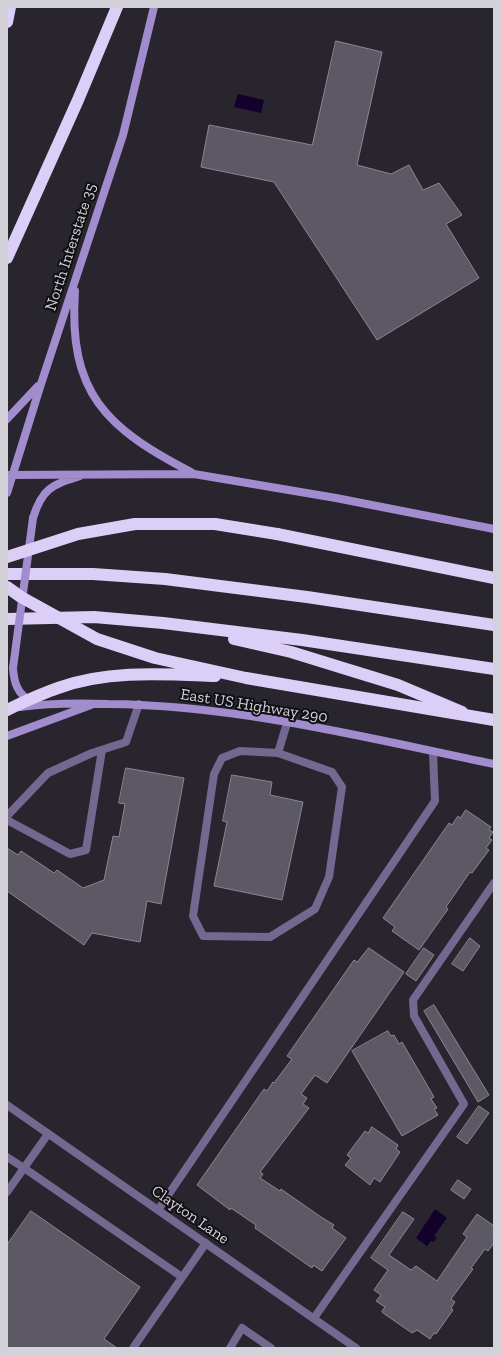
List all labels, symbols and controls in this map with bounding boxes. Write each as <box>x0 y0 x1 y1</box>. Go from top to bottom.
street label: North Interstate 35 <box>41 181 101 313</box>
street label: East US Highway 290 <box>179 685 329 727</box>
street label: Clayton Lane <box>148 1181 232 1249</box>

